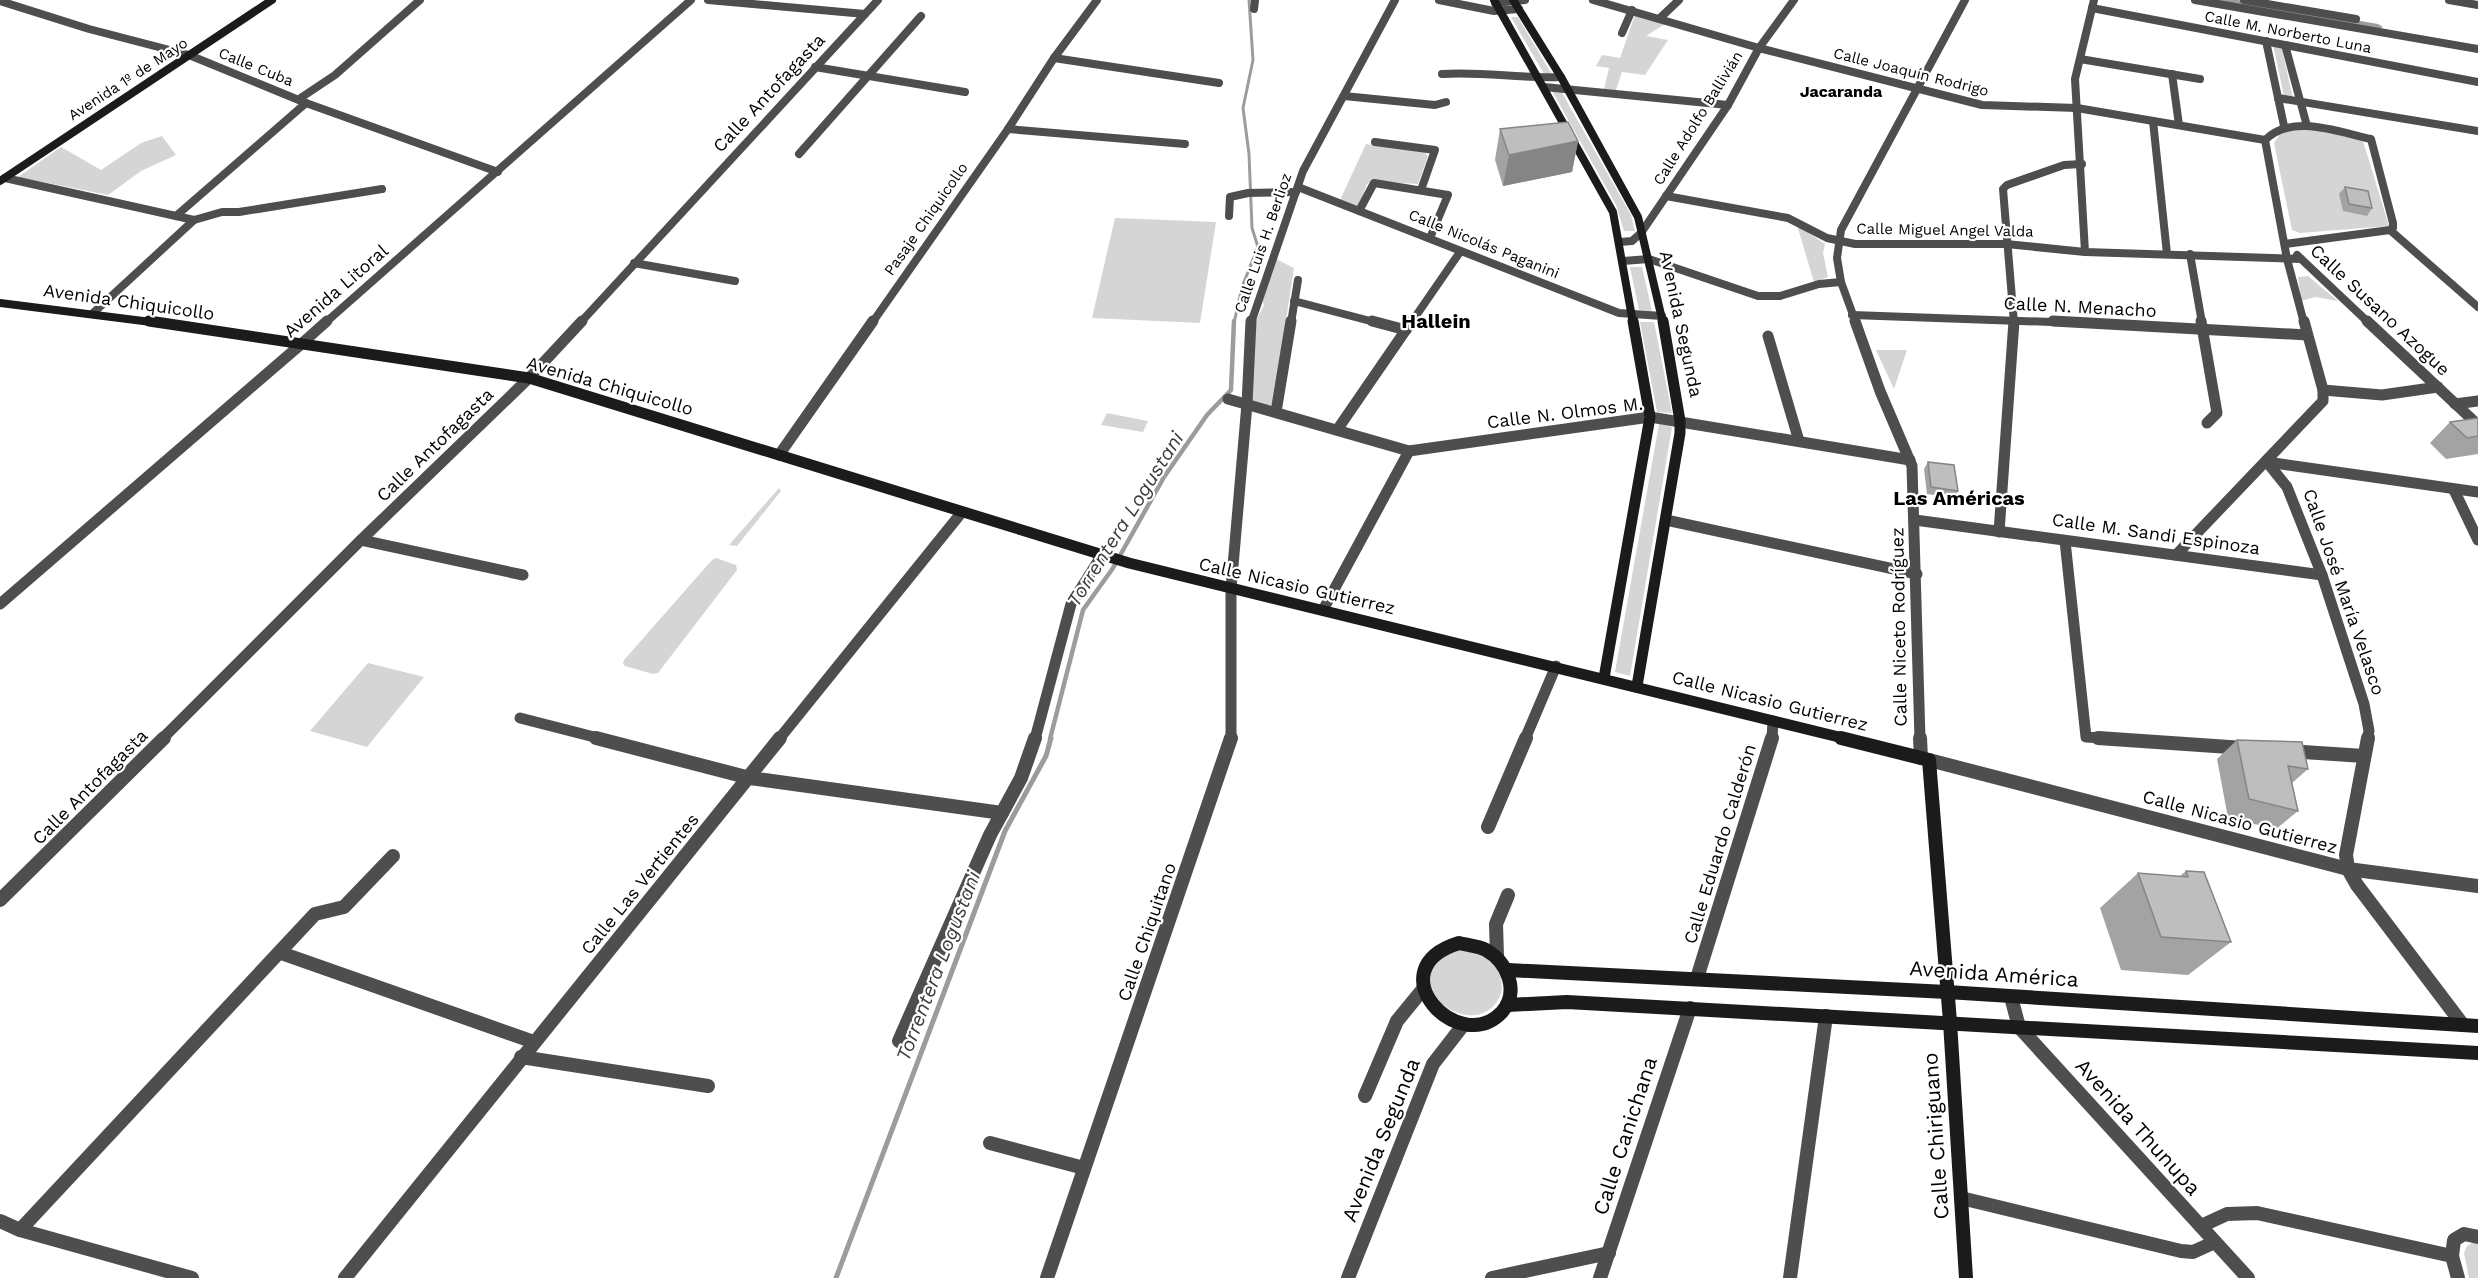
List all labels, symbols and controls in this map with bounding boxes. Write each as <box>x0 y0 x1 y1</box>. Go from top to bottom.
street label: Calle M. Norberto Luna <box>2203 7 2373 57</box>
street label: Calle Antofagasta <box>708 29 829 156</box>
street label: Avenida 1º de Mayo <box>65 34 191 124</box>
street label: Calle Cuba <box>216 44 297 90</box>
street label: Calle Joaquín Rodrigo <box>1831 44 1991 100</box>
street label: Calle Adolfo Ballivián <box>1649 48 1747 188</box>
district label: Jacaranda <box>1800 82 1883 101</box>
street label: Pasaje Chiquicollo <box>880 159 972 279</box>
street label: Calle Luis H. Berlioz <box>1231 171 1295 315</box>
street label: Calle Nicolás Paganini <box>1406 206 1562 282</box>
street label: Calle Miguel Angel Valda <box>1856 219 2034 241</box>
street label: Avenida Litoral <box>279 239 392 341</box>
street label: Calle Susano Azogue <box>2306 240 2454 380</box>
street label: Avenida Segunda <box>1656 249 1707 399</box>
street label: Avenida Chiquicollo <box>42 279 216 324</box>
street label: Calle N. Menacho <box>2003 292 2157 321</box>
district label: Hallein <box>1401 309 1471 333</box>
street label: Avenida Chiquicollo <box>524 352 696 419</box>
street label: Calle Antofagasta <box>372 384 497 506</box>
street label: Calle N. Olmos M. <box>1486 393 1644 432</box>
water label: Torrentera Logustani <box>1061 426 1189 611</box>
district label: Las Américas <box>1893 486 2025 510</box>
street label: Calle José María Velasco <box>2299 486 2390 698</box>
street label: Calle M. Sandi Espinoza <box>2051 508 2261 559</box>
street label: Calle Niceto Rodríguez <box>1886 527 1911 727</box>
street label: Calle Nicasio Gutierrez <box>1197 553 1397 618</box>
street label: Calle Nicasio Gutierrez <box>1670 666 1870 735</box>
street label: Calle Antofagasta <box>28 725 152 849</box>
street label: Calle Eduardo Calderón <box>1679 741 1760 946</box>
street label: Calle Nicasio Gutierrez <box>2140 785 2340 858</box>
street label: Calle Las Vertientes <box>576 809 703 958</box>
street label: Calle Chiquitano <box>1113 860 1180 1004</box>
water label: Torrentera Logustani <box>891 867 986 1064</box>
street label: Avenida América <box>1909 955 2080 992</box>
street label: Calle Chiriguano <box>1917 1052 1954 1220</box>
street label: Avenida Thunupa <box>2070 1053 2206 1200</box>
street label: Avenida Segunda <box>1336 1054 1425 1225</box>
street label: Calle Canichana <box>1587 1054 1662 1218</box>

